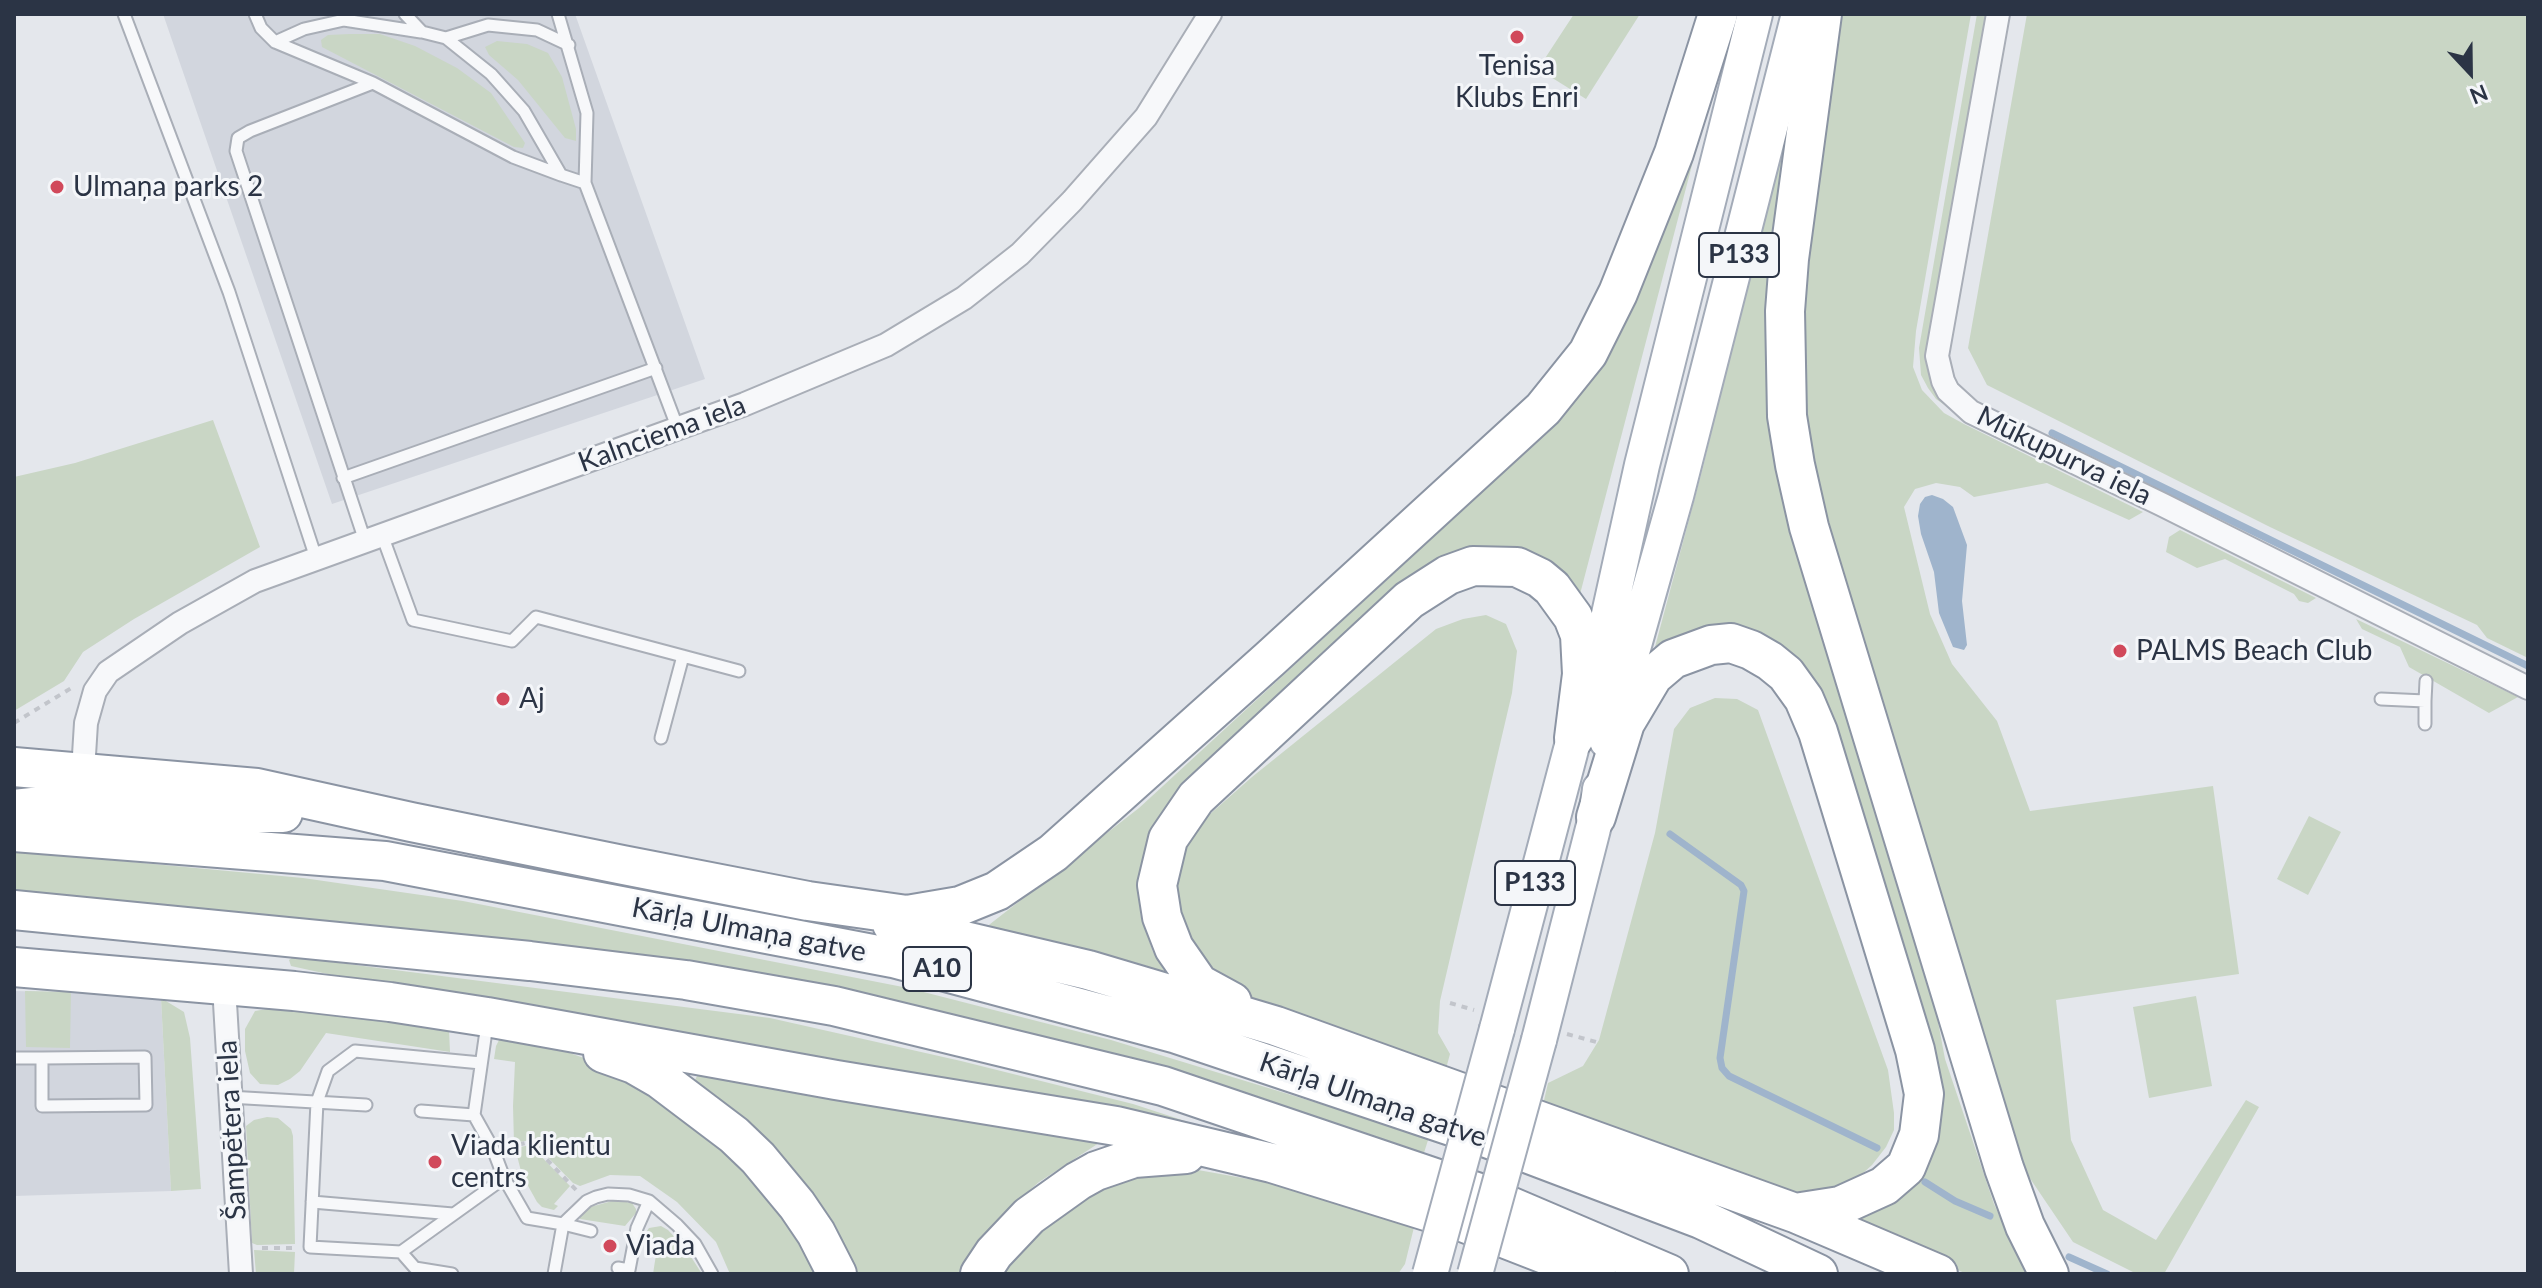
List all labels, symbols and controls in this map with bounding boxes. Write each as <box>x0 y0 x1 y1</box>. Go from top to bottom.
marker: Tenisa Klubs Enri <box>1508 28 1526 46</box>
north arrow <box>2430 32 2510 112</box>
place label: Tenisa Klubs Enri <box>1455 49 1579 115</box>
text: N <box>2466 79 2492 110</box>
place label: Ulmaņa parks 2 <box>73 170 263 204</box>
marker: Ulmaņa parks 2 <box>48 178 66 196</box>
road number: P133 <box>1699 233 1779 277</box>
street label: Kalnciema iela <box>574 388 750 480</box>
street label: Mūkupurva iela <box>1971 399 2157 513</box>
place label: PALMS Beach Club <box>2136 634 2372 668</box>
marker: PALMS Beach Club <box>2111 642 2129 660</box>
place label: Aj <box>519 682 545 716</box>
marker: Aj <box>494 690 512 708</box>
road number: P133 <box>1495 861 1575 905</box>
street label: Kārļa Ulmaņa gatve <box>629 891 869 969</box>
road number: A10 <box>903 947 971 991</box>
street label: Šampētera iela <box>211 1039 253 1221</box>
street label: Kārļa Ulmaņa gatve <box>1255 1045 1491 1155</box>
place label: Viada klientu centrs <box>451 1129 611 1195</box>
marker: Viada klientu centrs <box>426 1153 444 1171</box>
place label: Viada <box>626 1229 695 1263</box>
marker: Viada <box>601 1237 619 1255</box>

